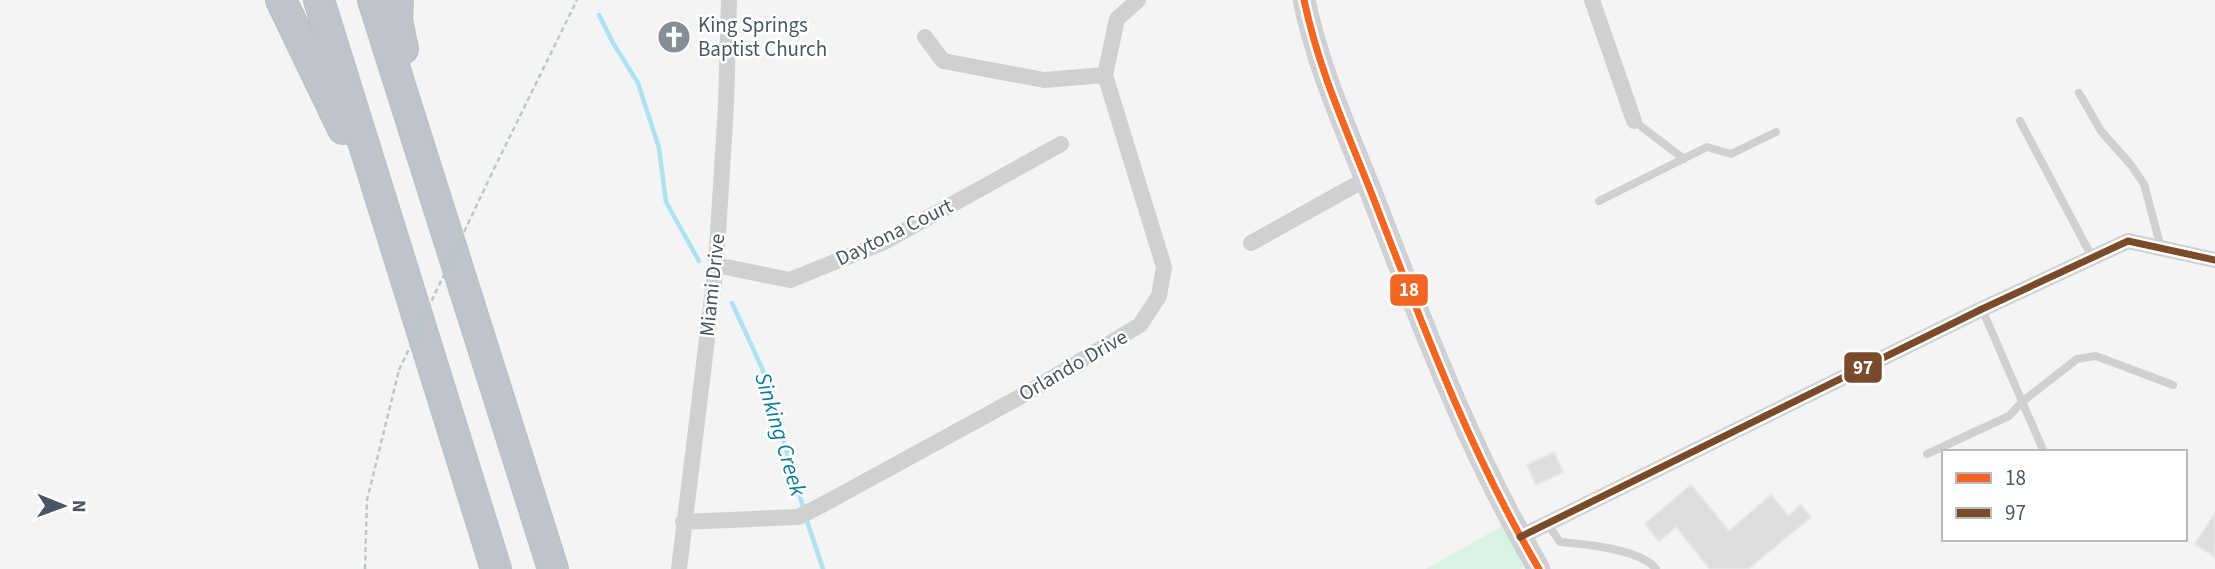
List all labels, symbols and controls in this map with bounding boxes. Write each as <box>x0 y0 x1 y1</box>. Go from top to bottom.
place label: King Springs Baptist Church <box>698 10 827 64</box>
church icon: King Springs Baptist Church <box>655 18 693 56</box>
street label: Daytona Court <box>830 191 958 273</box>
street label: Miami Drive <box>692 232 732 338</box>
line badge: 18 <box>1389 273 1429 307</box>
text: 18 <box>1399 277 1419 304</box>
street label: Orlando Drive <box>1013 322 1133 408</box>
line badge: 97 <box>1843 351 1883 384</box>
text: 97 <box>1853 355 1873 382</box>
water label: Sinking Creek <box>746 368 815 501</box>
legend <box>1942 450 2187 541</box>
text: 18 <box>2005 463 2026 493</box>
north arrow <box>28 471 98 541</box>
text: 97 <box>2005 498 2026 528</box>
text: N <box>65 500 92 513</box>

